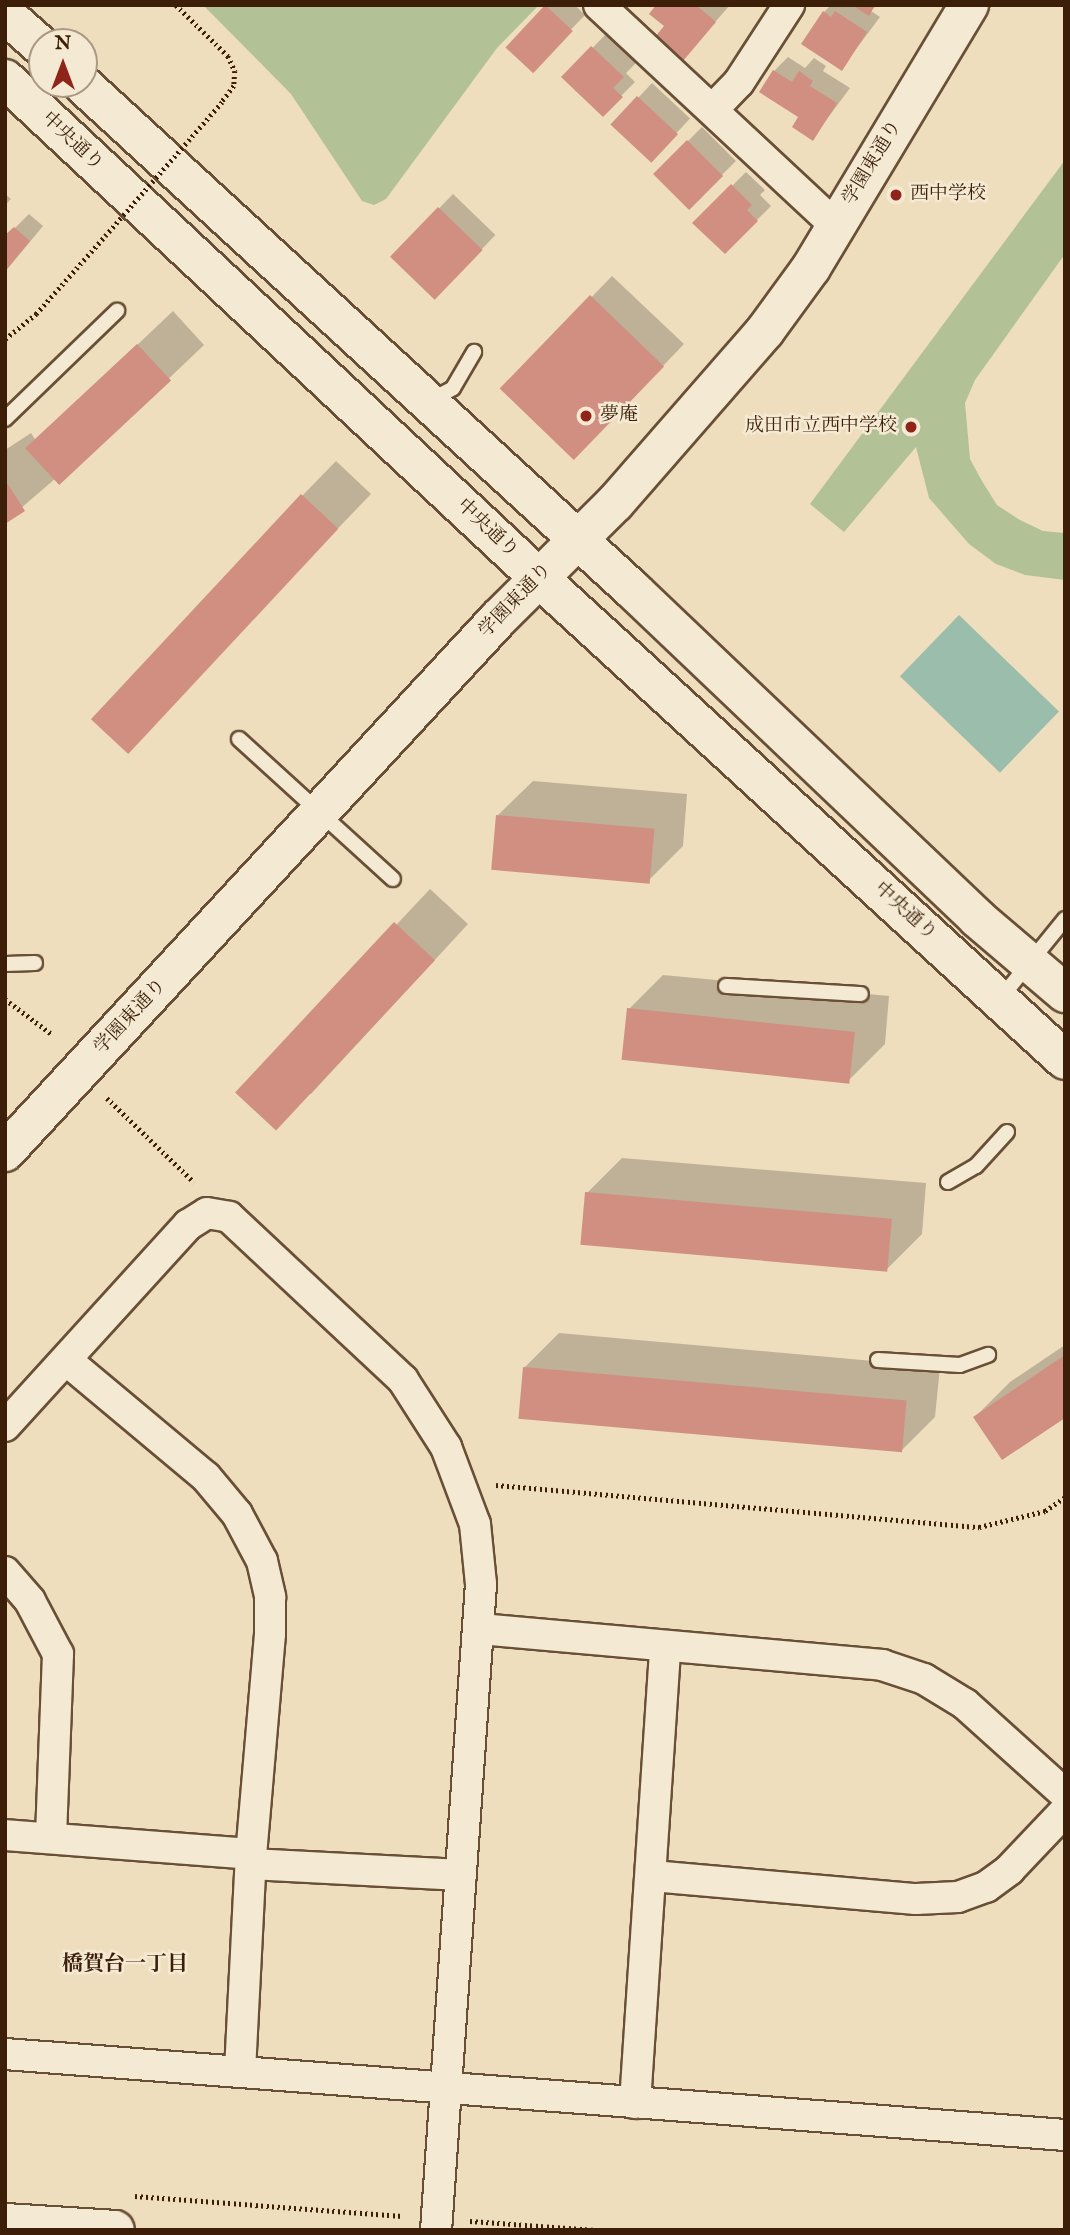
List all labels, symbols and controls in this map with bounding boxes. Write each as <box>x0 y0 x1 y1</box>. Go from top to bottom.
north arrow <box>28 28 98 98</box>
text: N <box>55 32 71 56</box>
street label: 中央通り <box>36 108 108 176</box>
street label: 学園東通り <box>839 116 907 210</box>
place label: 西中学校 <box>910 184 986 206</box>
marker: 西中学校 <box>888 187 904 203</box>
place label: 夢庵 <box>600 405 638 427</box>
marker: 夢庵 <box>578 408 594 424</box>
place label: 成田市立西中学校 <box>745 416 897 438</box>
marker: 成田市立西中学校 <box>903 419 919 435</box>
street label: 中央通り <box>451 495 523 563</box>
street label: 学園東通り <box>475 559 557 643</box>
street label: 中央通り <box>869 878 941 946</box>
street label: 学園東通り <box>90 974 172 1060</box>
district label: 橋賀台一丁目 <box>62 1952 188 1978</box>

